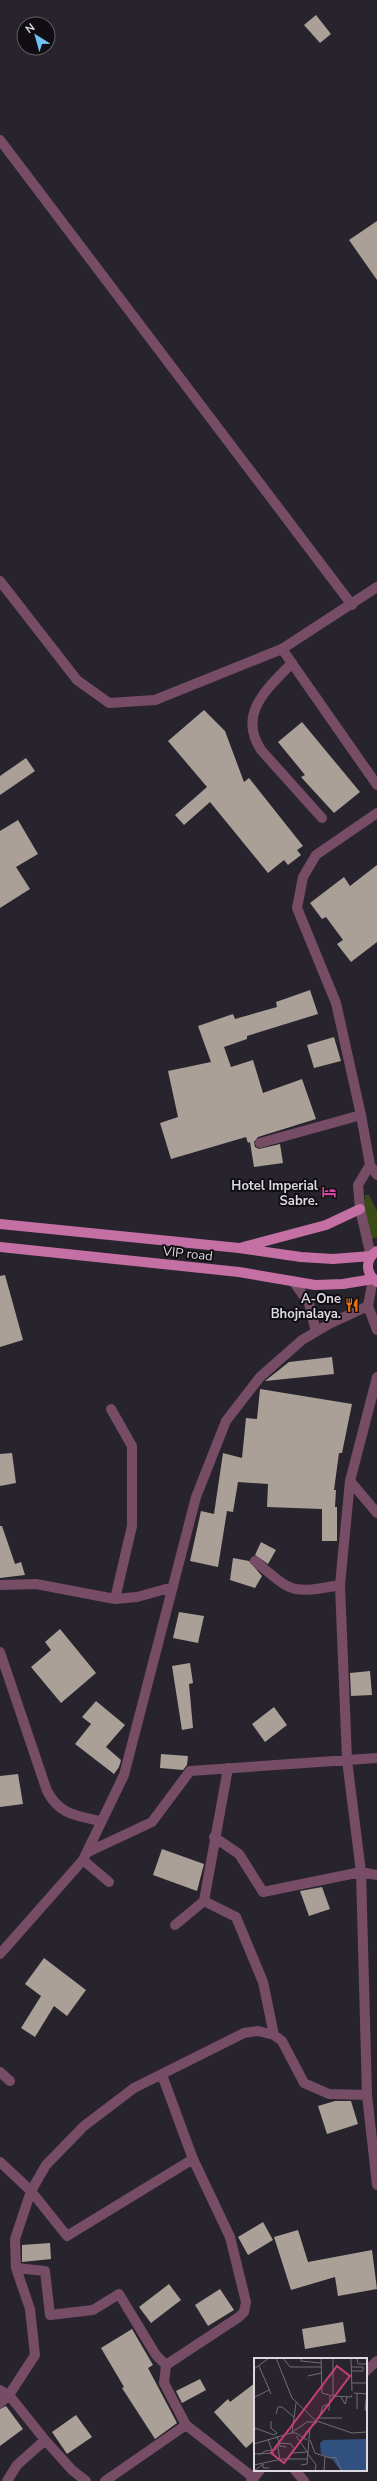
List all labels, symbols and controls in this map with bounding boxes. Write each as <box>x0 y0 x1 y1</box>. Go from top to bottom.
north arrow <box>16 16 56 56</box>
text: N <box>22 20 38 37</box>
place label: Hotel Imperial Sabre. <box>231 1177 319 1210</box>
hotel icon: Hotel Imperial Sabre. <box>321 1184 337 1200</box>
street label: VIP road <box>161 1242 214 1266</box>
place label: A-One Bhojnalaya. <box>271 1290 341 1323</box>
restaurant icon: A-One Bhojnalaya. <box>344 1297 360 1313</box>
inset map <box>254 2358 367 2471</box>

